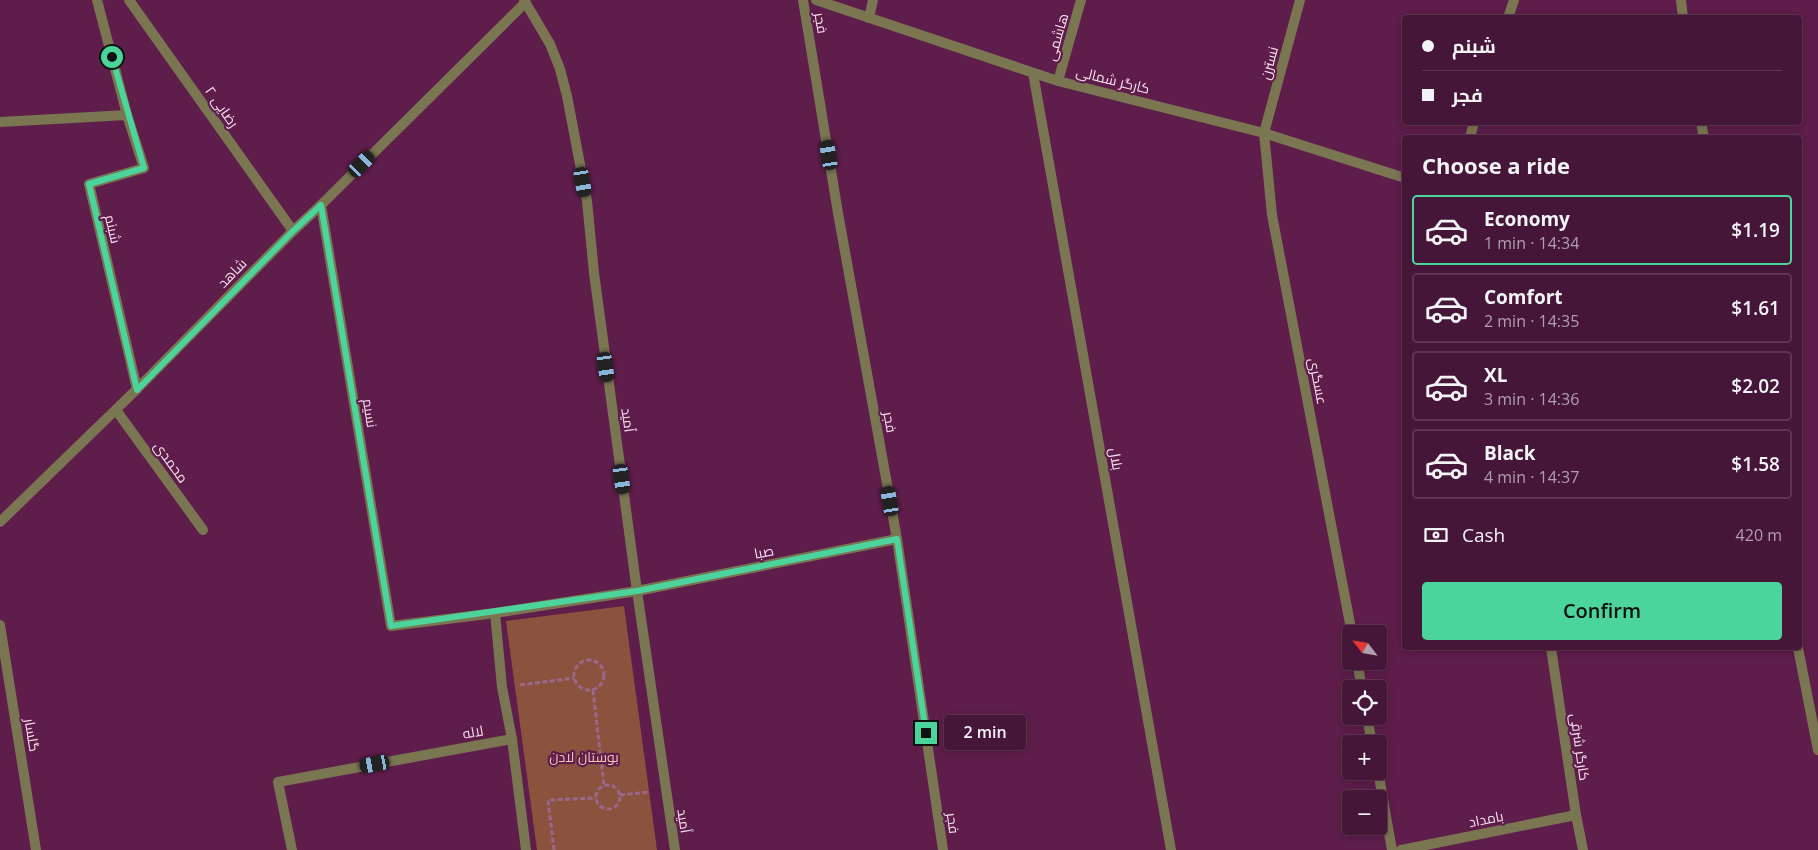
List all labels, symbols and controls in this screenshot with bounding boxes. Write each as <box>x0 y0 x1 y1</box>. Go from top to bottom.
street label: فجر <box>810 10 833 35</box>
street label: هاشمی <box>1041 11 1072 63</box>
text: شبنم <box>1452 33 1496 59</box>
street label: نسترن <box>1255 44 1282 81</box>
route start <box>101 46 123 68</box>
street label: کارگر شمالی <box>1074 61 1152 98</box>
street label: رضایی ۲ <box>201 82 244 131</box>
text: فجر <box>1452 82 1483 108</box>
car <box>819 139 838 171</box>
car <box>346 148 377 180</box>
text: Choose a ride <box>1422 150 1570 180</box>
car <box>573 166 592 198</box>
text: Economy <box>1484 206 1570 232</box>
icon: car <box>1424 208 1469 253</box>
street label: شبنم <box>100 213 126 245</box>
text: $1.19 <box>1731 217 1780 243</box>
text: 1 min · 14:34 <box>1484 232 1579 254</box>
street label: شاهد <box>213 254 250 292</box>
text: Comfort <box>1484 284 1563 310</box>
icon: car <box>1424 286 1469 331</box>
text: $1.61 <box>1731 295 1780 321</box>
text: 2 min · 14:35 <box>1484 310 1579 332</box>
car <box>596 351 615 383</box>
street label: عسگری <box>1305 356 1332 406</box>
text: XL <box>1484 362 1507 388</box>
icon: car <box>1424 364 1469 409</box>
text: $2.02 <box>1731 373 1780 399</box>
text: 3 min · 14:36 <box>1484 388 1579 410</box>
street label: نسیم <box>358 397 382 429</box>
street label: اُمید <box>617 407 640 434</box>
street label: فجر <box>879 409 902 434</box>
street label: محمدی <box>150 437 193 486</box>
text: Black <box>1484 440 1536 466</box>
icon: car <box>1424 442 1469 487</box>
street label: بلال <box>1105 446 1128 472</box>
text: $1.58 <box>1731 451 1780 477</box>
car <box>612 463 631 495</box>
text: 4 min · 14:37 <box>1484 466 1579 488</box>
car <box>880 485 899 517</box>
icon: cash <box>1422 521 1450 549</box>
text: Cash <box>1462 522 1505 548</box>
text: 420 m <box>1736 524 1782 546</box>
street label: صبا <box>752 540 775 563</box>
button: Confirm <box>1422 582 1782 640</box>
north arrow <box>1342 625 1388 670</box>
map controls <box>1342 625 1387 835</box>
button: locate <box>1342 680 1387 725</box>
street label: کارگر شرقی <box>1566 712 1595 782</box>
street label: گلسار <box>20 716 45 753</box>
callout: 2 min <box>944 716 1026 750</box>
street label: لاله <box>461 720 485 743</box>
text: 2 min <box>963 721 1007 743</box>
route end <box>915 722 937 744</box>
button: + <box>1342 735 1387 780</box>
park label: بوستان لادن <box>549 747 619 766</box>
car <box>358 754 391 774</box>
button: − <box>1342 790 1387 835</box>
street label: بامداد <box>1467 806 1505 831</box>
street label: اُمید <box>673 807 696 835</box>
street label: فجر <box>942 810 964 835</box>

